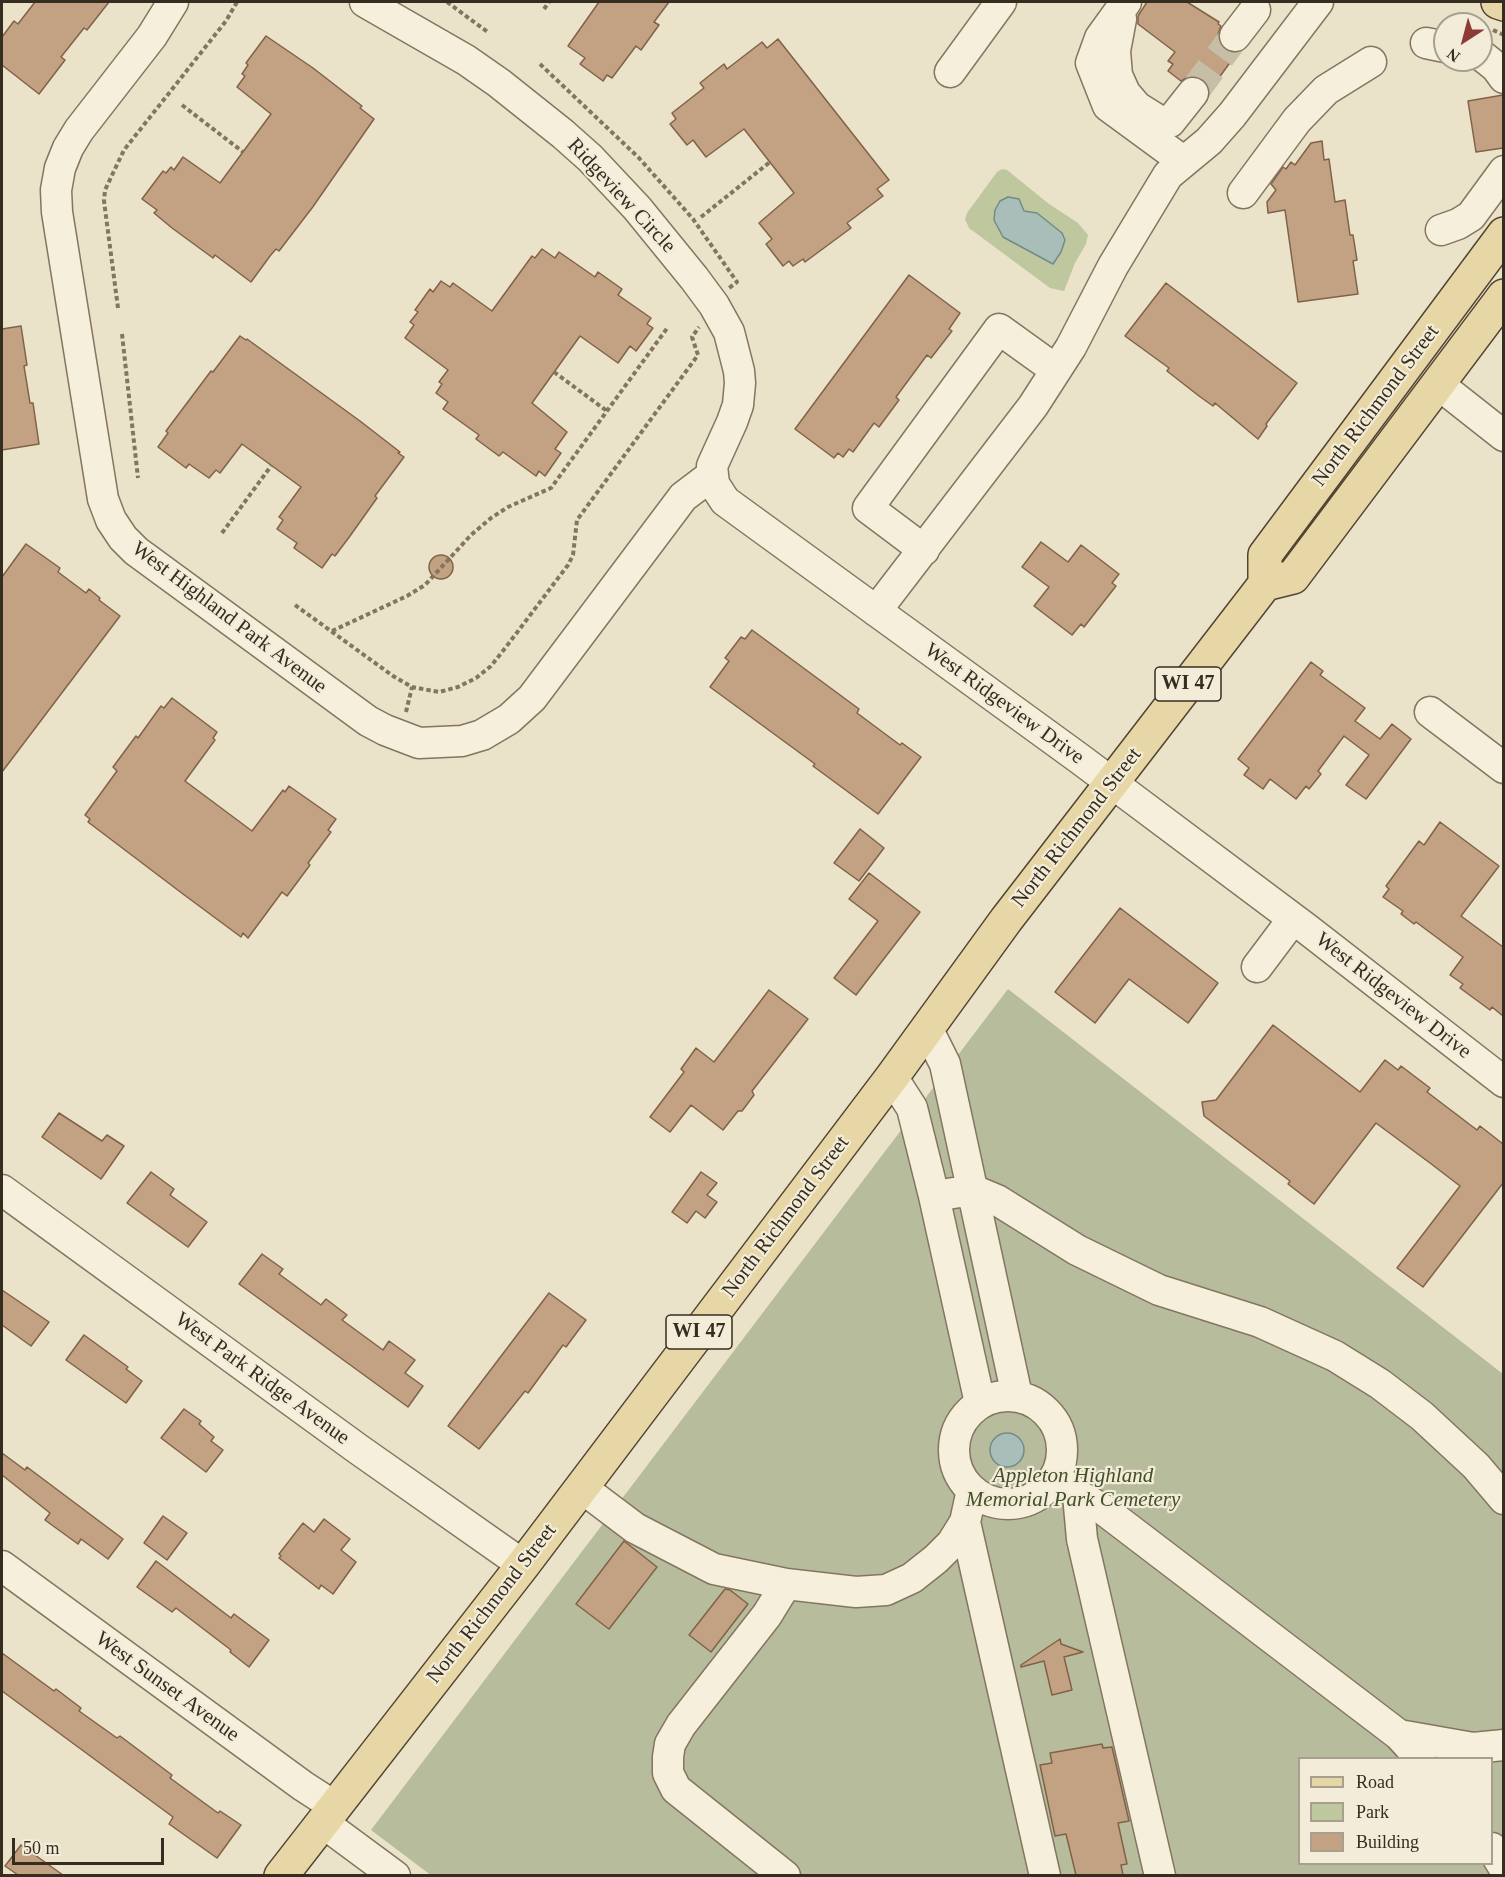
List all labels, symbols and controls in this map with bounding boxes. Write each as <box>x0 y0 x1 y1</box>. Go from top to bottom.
north arrow <box>1433 12 1493 72</box>
text: N <box>1444 45 1463 66</box>
street label: Ridgeview Circle <box>561 133 681 259</box>
street label: North Richmond Street <box>1307 320 1445 492</box>
street label: West Highland Park Avenue <box>127 536 331 700</box>
street label: West Ridgeview Drive <box>919 638 1089 770</box>
road number: WI 47 <box>1155 667 1221 701</box>
street label: North Richmond Street <box>1007 743 1147 913</box>
street label: West Ridgeview Drive <box>1310 927 1476 1065</box>
street label: North Richmond Street <box>717 1131 855 1303</box>
street label: West Park Ridge Avenue <box>170 1307 354 1451</box>
road number: WI 47 <box>666 1315 732 1349</box>
park label: Appleton Highland Memorial Park Cemetery <box>966 1463 1180 1513</box>
street label: North Richmond Street <box>422 1519 562 1689</box>
street label: West Sunset Avenue <box>90 1626 244 1748</box>
legend <box>1298 1757 1493 1865</box>
text: Road <box>1356 1772 1394 1792</box>
text: Park <box>1356 1802 1389 1822</box>
scale bar <box>15 1826 166 1864</box>
text: Building <box>1356 1832 1419 1852</box>
text: 50 m <box>23 1838 60 1858</box>

